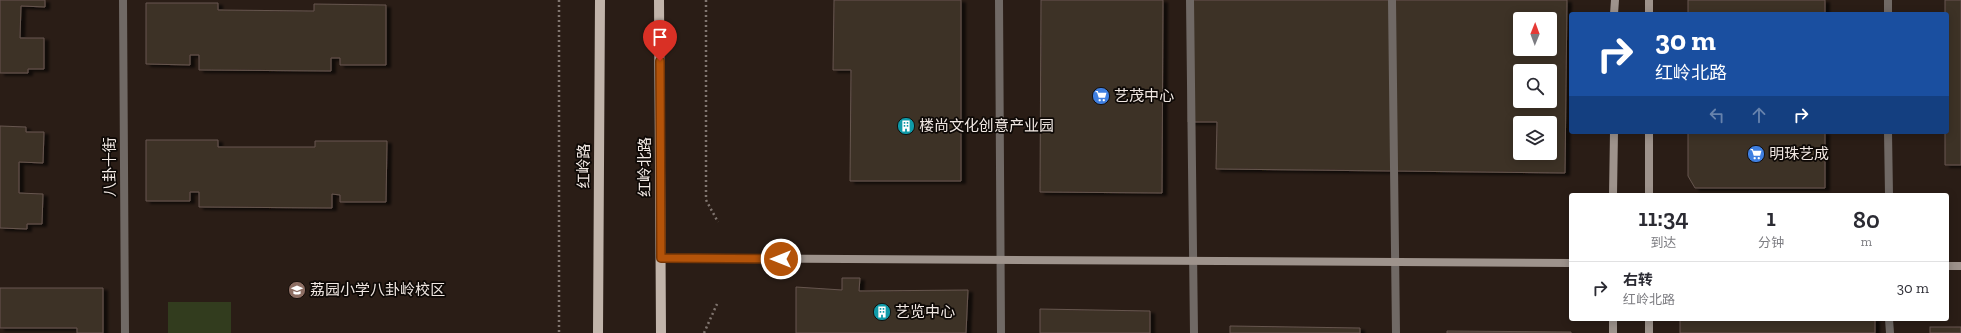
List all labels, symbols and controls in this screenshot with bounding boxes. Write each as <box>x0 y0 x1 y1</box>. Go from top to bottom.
north arrow <box>1513 12 1557 56</box>
map controls <box>1513 12 1557 160</box>
pin <box>643 20 677 61</box>
text: 30 m <box>1655 24 1716 57</box>
icon: arrive <box>649 26 671 48</box>
icon: right <box>1589 28 1641 80</box>
text: 红岭北路 <box>1655 62 1727 84</box>
button: search <box>1513 64 1557 108</box>
supermarket icon: 艺茂中心 <box>1091 86 1111 106</box>
place label: 艺茂中心 <box>1114 87 1174 105</box>
icon: left <box>1706 104 1728 126</box>
icon: ahead <box>1748 104 1770 126</box>
icon: right <box>1790 104 1812 126</box>
building icon: 楼尚文化创意产业园 <box>896 116 916 136</box>
button: layers <box>1513 116 1557 160</box>
place label: 楼尚文化创意产业园 <box>919 117 1054 135</box>
street label: 八卦十街 <box>101 137 119 197</box>
street label: 红岭北路 <box>636 137 654 197</box>
street label: 红岭路 <box>575 143 593 189</box>
supermarket icon: 明珠艺成 <box>1746 144 1766 164</box>
place label: 明珠艺成 <box>1769 145 1829 163</box>
text: 11:34 <box>1638 203 1689 232</box>
text: 1 <box>1766 203 1776 232</box>
text: 80 <box>1853 205 1880 234</box>
text: m <box>1861 234 1872 249</box>
text: 到达 <box>1650 235 1676 250</box>
text: 分钟 <box>1758 235 1784 250</box>
position arrow <box>760 238 802 280</box>
text: 右转 <box>1623 271 1653 289</box>
icon: right <box>1589 277 1611 299</box>
text: 30 m <box>1897 279 1929 297</box>
school or university icon: 荔园小学八卦岭校区 <box>287 280 307 300</box>
place label: 荔园小学八卦岭校区 <box>310 281 445 299</box>
text: 红岭北路 <box>1623 292 1675 307</box>
building icon: 艺览中心 <box>872 302 892 322</box>
place label: 艺览中心 <box>895 303 955 321</box>

